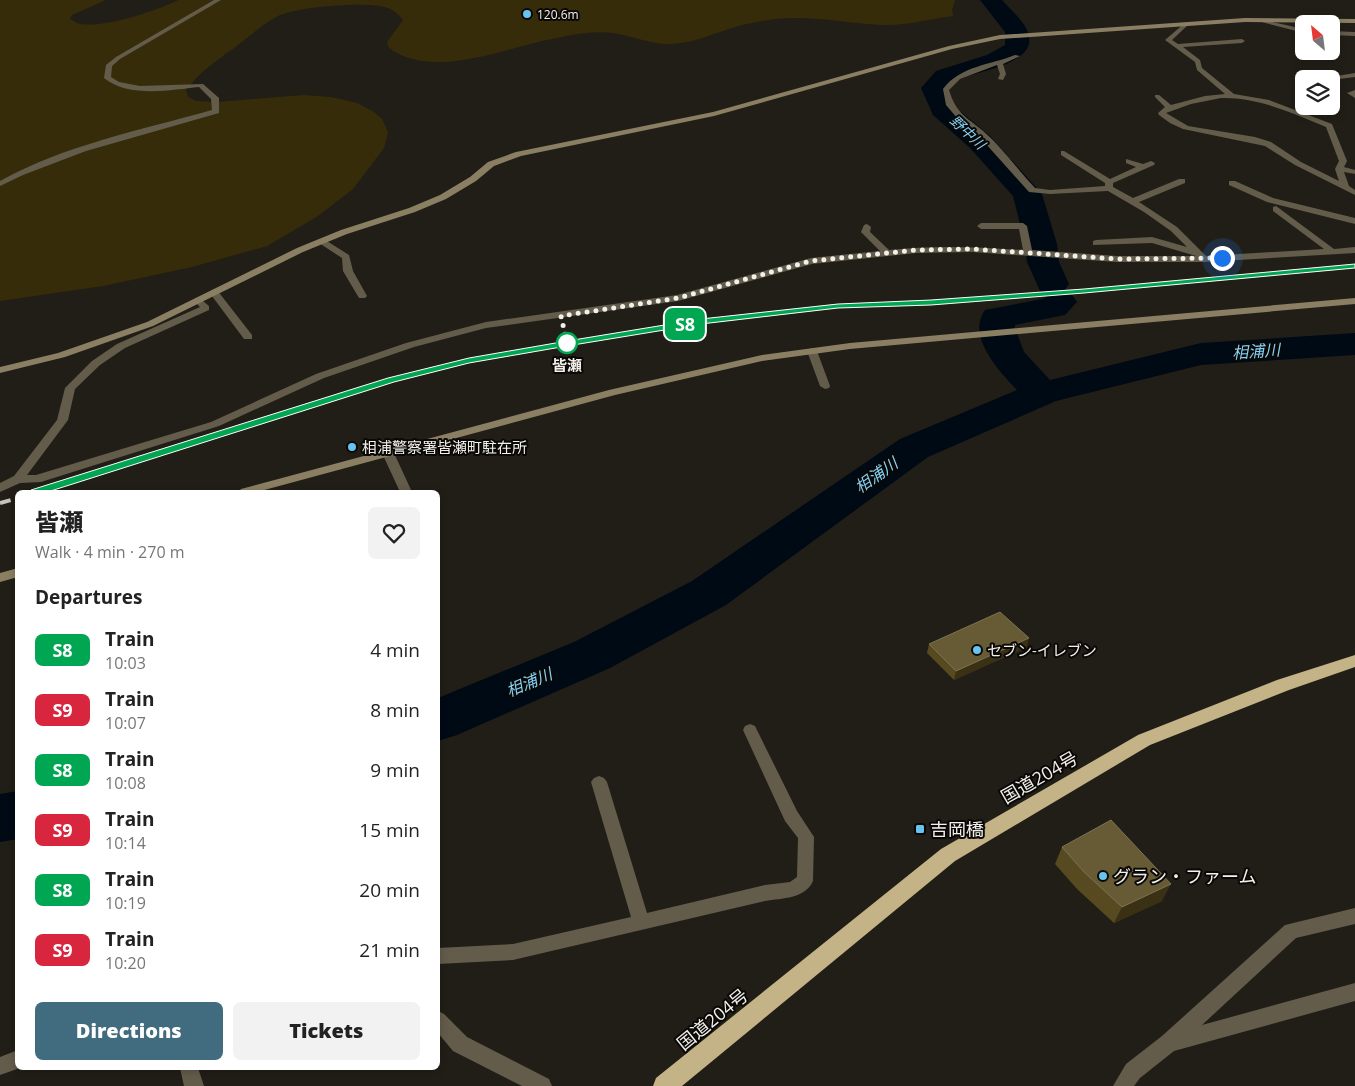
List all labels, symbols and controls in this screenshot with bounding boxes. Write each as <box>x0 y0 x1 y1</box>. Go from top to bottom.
place label: 120.6m <box>537 6 579 23</box>
marker: 120.6m <box>521 8 533 20</box>
north arrow <box>1295 15 1340 60</box>
map controls <box>1295 15 1340 115</box>
button: layers <box>1295 70 1340 115</box>
water label: 野中川 <box>946 111 991 155</box>
your location <box>1210 246 1235 271</box>
line badge: S8 <box>662 308 708 340</box>
text: S8 <box>675 312 695 336</box>
marker: 皆瀬 <box>556 332 578 354</box>
water label: 相浦川 <box>1231 338 1283 364</box>
place label: 皆瀬 <box>552 355 582 375</box>
place label: 相浦警察署皆瀬町駐在所 <box>362 437 527 457</box>
marker: 相浦警察署皆瀬町駐在所 <box>346 441 358 453</box>
water label: 相浦川 <box>850 451 904 498</box>
text: 皆瀬 <box>35 505 83 538</box>
button: heart <box>368 507 420 559</box>
text: Walk · 4 min · 270 m <box>35 541 185 563</box>
text: Departures <box>35 584 142 610</box>
text: Train <box>105 626 154 652</box>
text: 4 min <box>370 637 420 663</box>
text: S8 <box>52 638 73 662</box>
place label: セブン-イレブン <box>987 640 1097 660</box>
marker: セブン-イレブン <box>971 644 983 656</box>
text: 10:03 <box>105 652 146 674</box>
water label: 相浦川 <box>503 662 557 702</box>
text: Train <box>105 686 154 712</box>
text: 8 min <box>370 697 420 723</box>
text: S9 <box>52 698 73 722</box>
text: 10:07 <box>105 712 146 734</box>
street label: 国道204号 <box>996 745 1082 809</box>
text: Train <box>105 746 154 772</box>
text: 9 min <box>370 757 420 783</box>
text: S8 <box>52 758 73 782</box>
text: 10:08 <box>105 772 146 794</box>
text: Train <box>105 806 154 832</box>
text: 15 min <box>359 817 420 843</box>
place label: 吉岡橋 <box>930 817 984 841</box>
text: S9 <box>52 818 73 842</box>
marker: 吉岡橋 <box>914 823 926 835</box>
text: 10:14 <box>105 832 146 854</box>
place label: グラン・ファーム <box>1113 864 1256 888</box>
text: Train <box>105 866 154 892</box>
marker: グラン・ファーム <box>1097 870 1109 882</box>
text: 20 min <box>359 877 420 903</box>
text: S8 <box>52 878 73 902</box>
text: 10:19 <box>105 892 146 914</box>
text: Train <box>105 926 154 952</box>
text: 21 min <box>359 937 420 963</box>
text: S9 <box>52 938 73 962</box>
text: 10:20 <box>105 952 146 974</box>
street label: 国道204号 <box>671 983 753 1055</box>
button: Directions <box>35 1002 223 1060</box>
button: Tickets <box>233 1002 420 1060</box>

